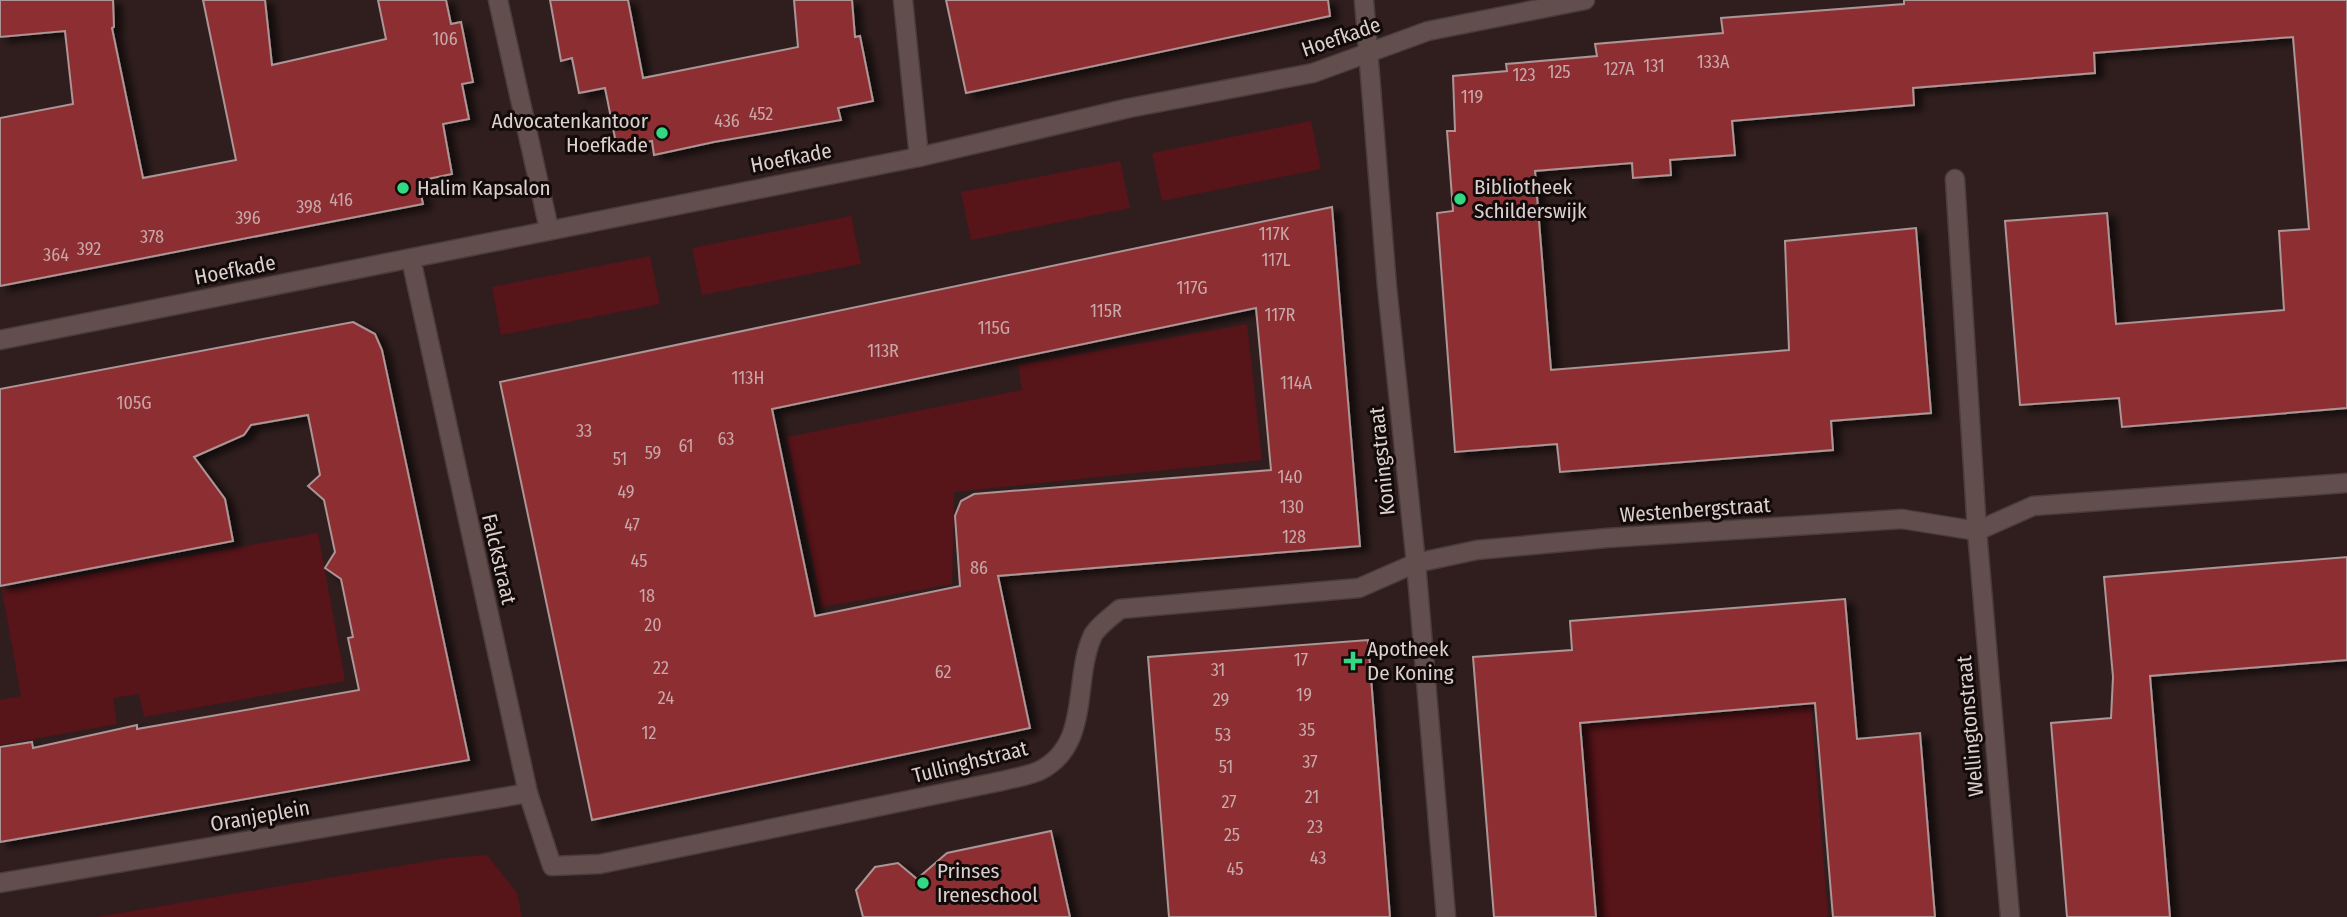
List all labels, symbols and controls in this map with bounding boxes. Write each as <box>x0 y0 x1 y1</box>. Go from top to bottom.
street label: Hoefkade <box>1298 11 1384 63</box>
house number: 106 <box>432 28 458 50</box>
house number: 133A <box>1697 51 1730 73</box>
house number: 131 <box>1643 55 1665 77</box>
house number: 127A <box>1603 58 1635 80</box>
house number: 125 <box>1547 61 1571 83</box>
house number: 123 <box>1512 64 1536 86</box>
house number: 119 <box>1461 86 1483 108</box>
house number: 452 <box>749 103 773 125</box>
place label: Advocatenkantoor Hoefkade <box>492 108 649 158</box>
house number: 436 <box>714 110 740 132</box>
marker: Advocatenkantoor Hoefkade <box>654 125 670 141</box>
street label: Hoefkade <box>748 137 834 179</box>
place label: Bibliotheek Schilderswijk <box>1474 174 1587 224</box>
place label: Halim Kapsalon <box>417 175 551 201</box>
marker: Halim Kapsalon <box>395 180 411 196</box>
house number: 416 <box>329 189 353 211</box>
marker: Bibliotheek Schilderswijk <box>1452 191 1468 207</box>
house number: 398 <box>296 196 322 218</box>
house number: 396 <box>235 207 261 229</box>
house number: 117K <box>1259 223 1290 245</box>
house number: 378 <box>140 226 164 248</box>
house number: 392 <box>77 238 101 260</box>
house number: 364 <box>43 244 69 266</box>
street label: Hoefkade <box>192 249 278 291</box>
house number: 117L <box>1261 249 1291 271</box>
house number: 117G <box>1176 277 1208 299</box>
house number: 115R <box>1090 300 1122 322</box>
house number: 117R <box>1265 304 1296 326</box>
house number: 115G <box>978 317 1010 339</box>
house number: 113R <box>867 340 899 362</box>
house number: 113H <box>732 367 764 389</box>
house number: 114A <box>1280 372 1313 394</box>
house number: 105G <box>117 392 151 414</box>
street label: Koningstraat <box>1363 405 1401 516</box>
house number: 33 <box>576 420 592 442</box>
house number: 63 <box>718 428 734 450</box>
house number: 61 <box>678 435 694 457</box>
house number: 59 <box>645 442 661 464</box>
house number: 51 <box>613 448 627 470</box>
house number: 140 <box>1277 466 1303 488</box>
house number: 49 <box>617 481 635 503</box>
street label: Westenbergstraat <box>1619 492 1771 528</box>
house number: 130 <box>1280 496 1304 518</box>
street label: Falckstraat <box>476 511 522 607</box>
house number: 47 <box>624 514 640 536</box>
house number: 128 <box>1282 526 1306 548</box>
house number: 45 <box>631 550 647 572</box>
house number: 86 <box>970 557 988 579</box>
house number: 18 <box>639 585 655 607</box>
house number: 20 <box>644 614 662 636</box>
place label: Apotheek De Koning <box>1367 636 1454 686</box>
house number: 17 <box>1294 649 1308 671</box>
marker: Apotheek De Koning <box>1345 653 1361 669</box>
street label: Wellingtonstraat <box>1951 654 1989 798</box>
house number: 22 <box>653 657 669 679</box>
house number: 31 <box>1211 659 1225 681</box>
house number: 62 <box>935 661 951 683</box>
house number: 19 <box>1296 684 1312 706</box>
house number: 24 <box>658 687 674 709</box>
house number: 29 <box>1213 689 1229 711</box>
house number: 35 <box>1299 719 1315 741</box>
house number: 12 <box>642 722 657 744</box>
house number: 53 <box>1215 724 1231 746</box>
street label: Tullinghstraat <box>910 735 1031 789</box>
house number: 37 <box>1302 751 1318 773</box>
house number: 51 <box>1219 756 1233 778</box>
house number: 21 <box>1305 786 1319 808</box>
house number: 27 <box>1221 791 1237 813</box>
street label: Oranjeplein <box>208 794 312 838</box>
house number: 23 <box>1307 816 1323 838</box>
house number: 25 <box>1224 824 1240 846</box>
house number: 43 <box>1310 847 1326 869</box>
place label: Prinses Ireneschool <box>937 858 1038 908</box>
house number: 45 <box>1227 858 1243 880</box>
marker: Prinses Ireneschool <box>915 875 931 891</box>

